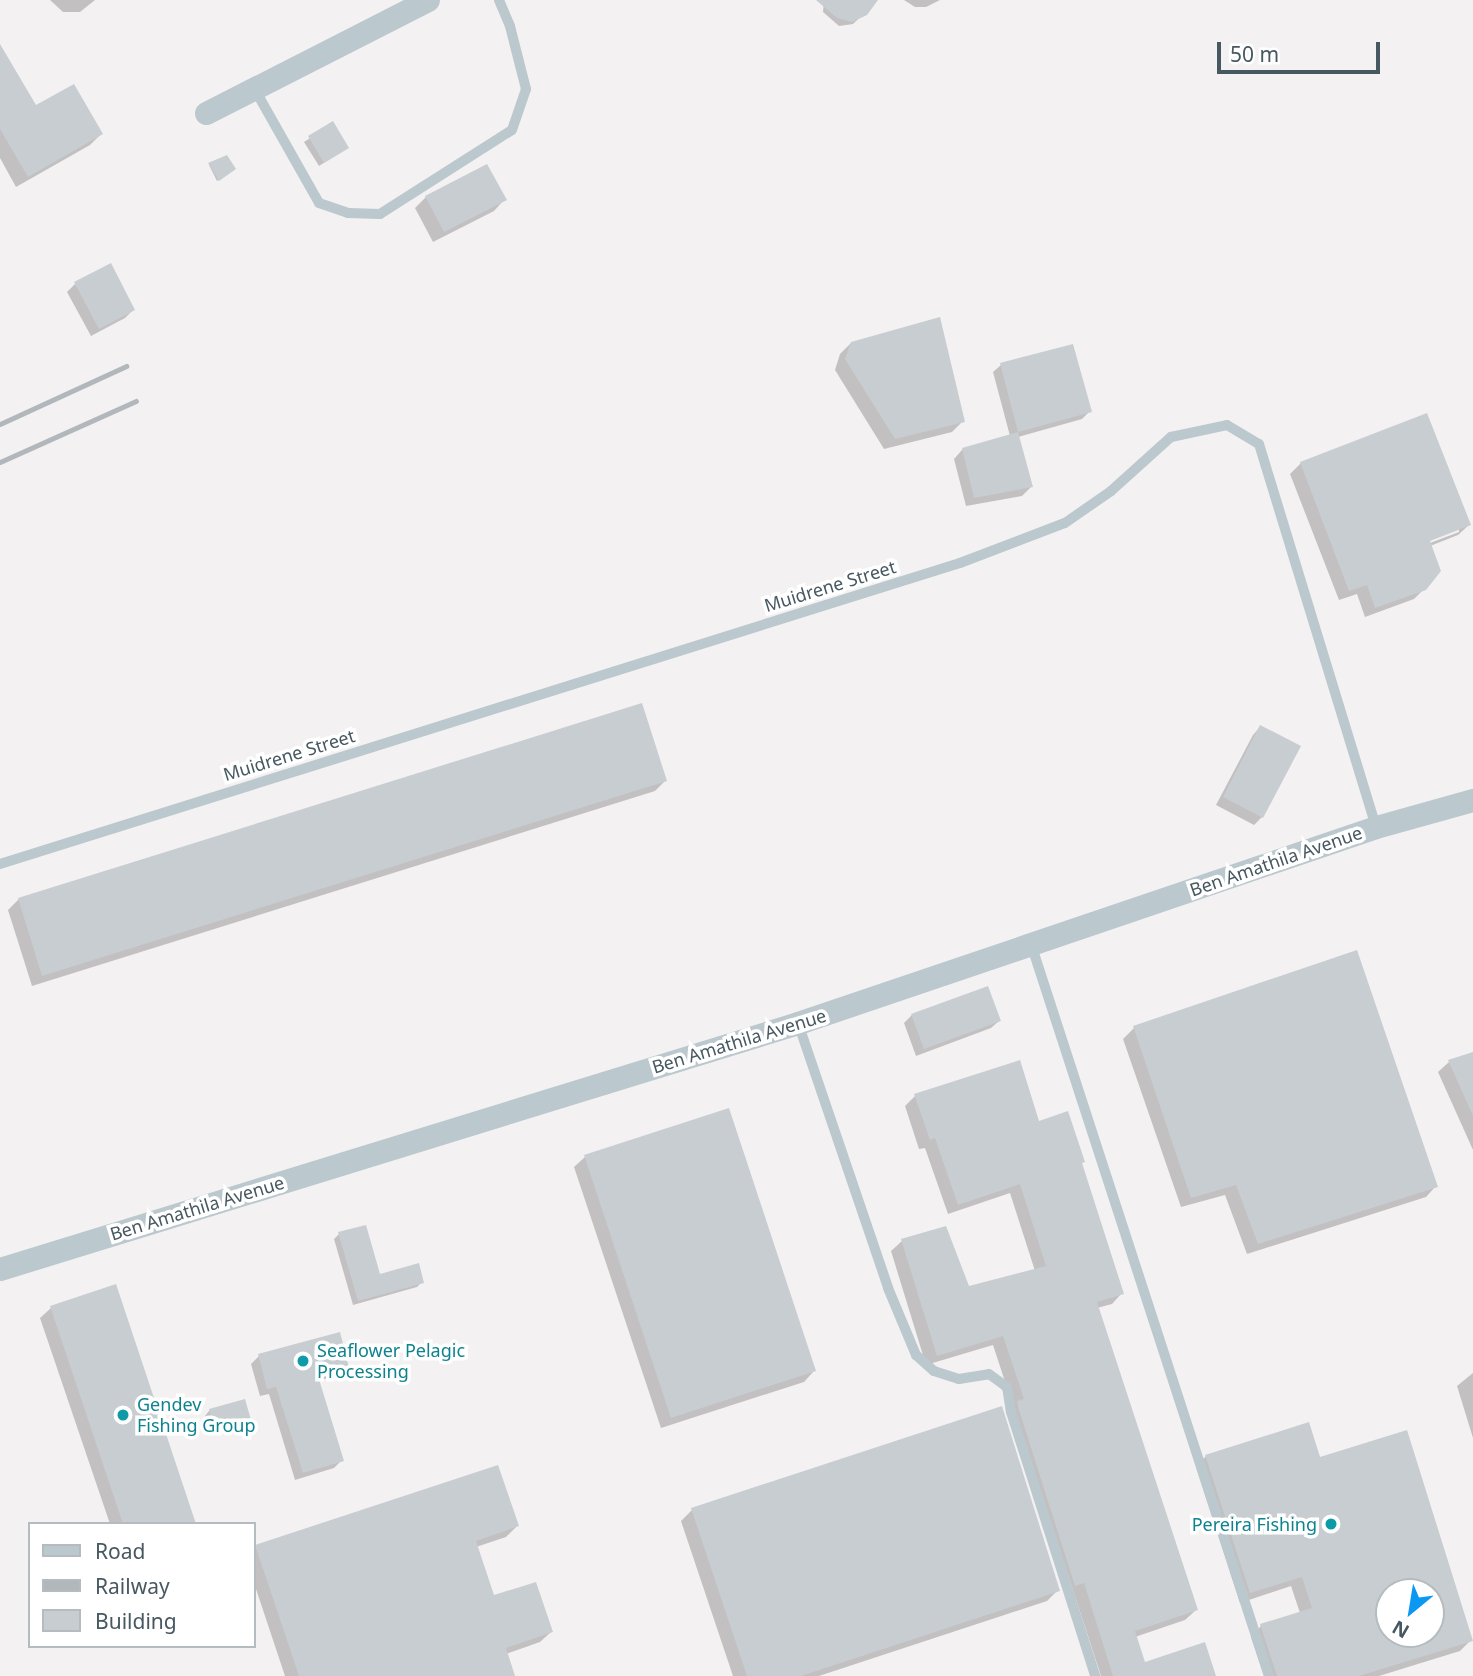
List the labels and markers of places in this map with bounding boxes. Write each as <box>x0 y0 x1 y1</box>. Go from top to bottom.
place label: Seaflower Pelagic Processing <box>317 1340 465 1382</box>
marker: Seaflower Pelagic Processing <box>295 1353 311 1369</box>
place label: Gendev Fishing Group <box>137 1394 256 1436</box>
marker: Gendev Fishing Group <box>115 1407 131 1423</box>
place label: Pereira Fishing <box>1192 1513 1317 1535</box>
marker: Pereira Fishing <box>1323 1516 1339 1532</box>

